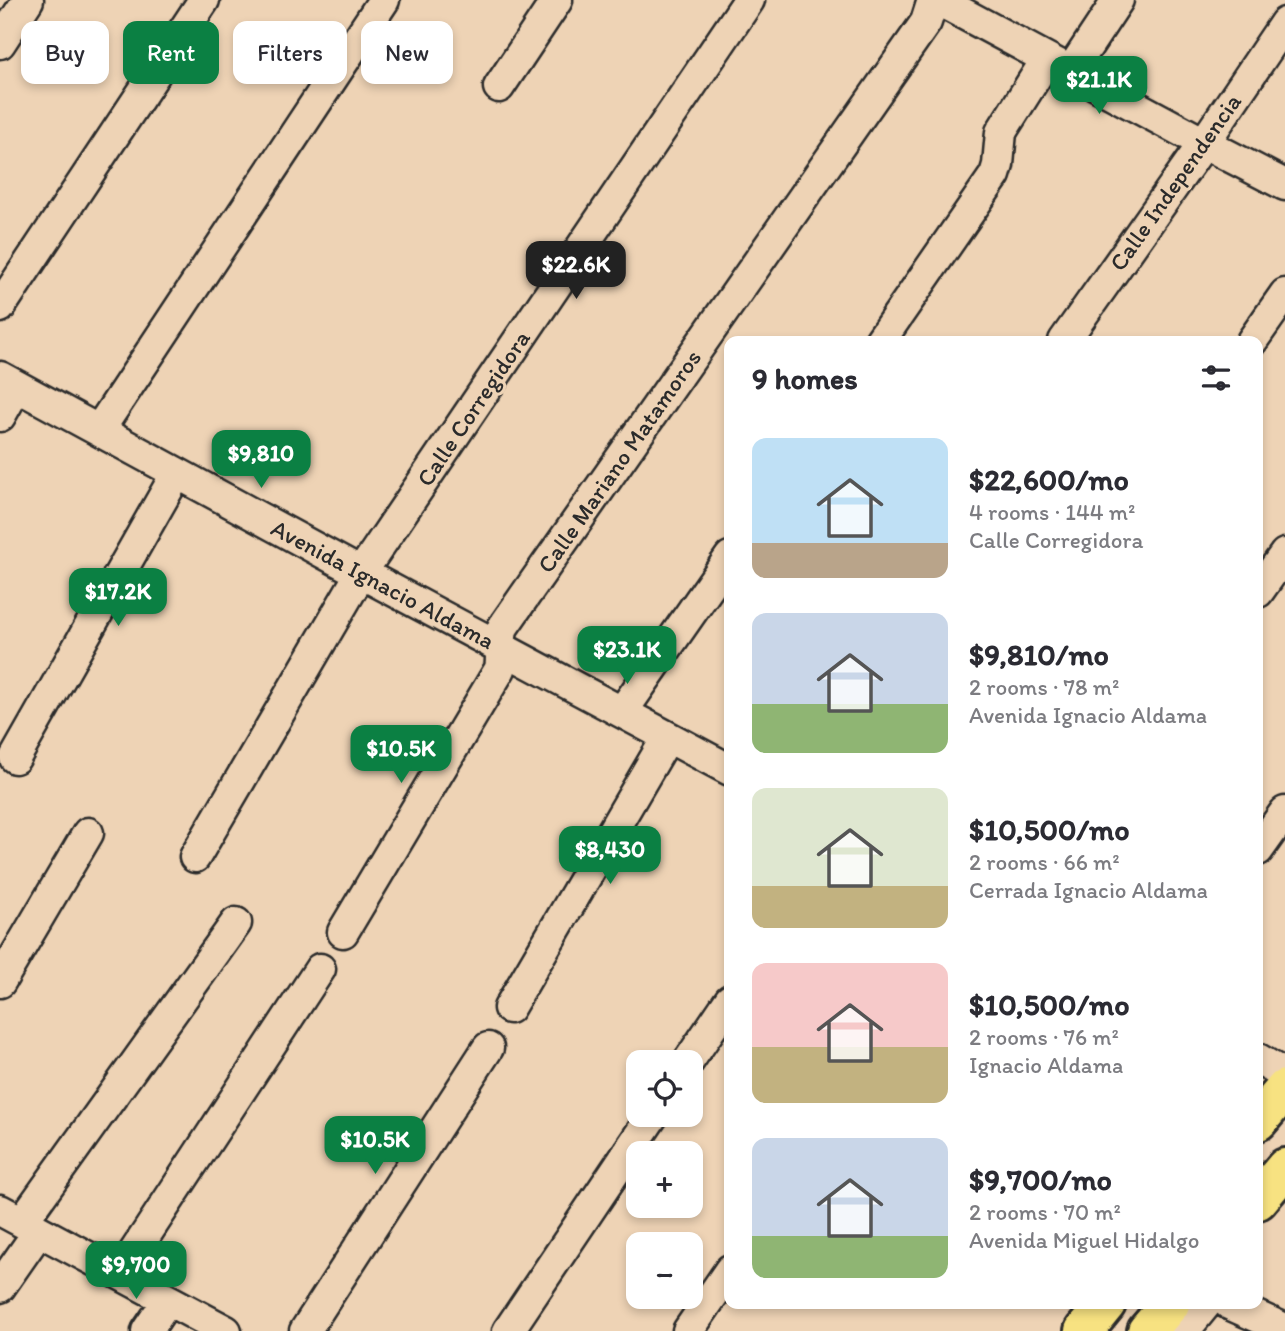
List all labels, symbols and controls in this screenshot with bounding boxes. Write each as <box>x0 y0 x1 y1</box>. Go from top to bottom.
chip: Buy <box>21 21 109 84</box>
chip: Rent <box>123 21 219 84</box>
chip: Filters <box>233 21 347 84</box>
chip: New <box>361 21 453 84</box>
pin: $21.1K <box>1042 57 1156 116</box>
text: $21.1K <box>1066 65 1132 93</box>
street label: Calle Independencia <box>1103 87 1247 276</box>
pin: $22.6K <box>519 242 633 301</box>
text: $22.6K <box>542 250 610 278</box>
street label: Calle Corregidora <box>410 324 536 492</box>
street label: Calle Mariano Matamoros <box>531 344 707 578</box>
icon: filters <box>1197 359 1235 397</box>
text: 9 homes <box>752 360 858 397</box>
pin: $9,810 <box>204 430 318 490</box>
text: $9,810 <box>228 439 294 467</box>
text: $22,600/mo <box>969 461 1129 498</box>
icon: home <box>808 466 892 550</box>
text: 4 rooms · 144 m² <box>969 498 1135 526</box>
street label: Avenida Ignacio Aldama <box>266 513 500 655</box>
text: Calle Corregidora <box>969 526 1143 554</box>
pin: $17.2K <box>61 568 175 628</box>
text: $17.2K <box>85 577 151 605</box>
pin: $23.1K <box>570 626 684 686</box>
text: $23.1K <box>593 635 661 663</box>
text: $9,810/mo <box>969 636 1109 673</box>
icon: home <box>808 641 892 725</box>
text: 2 rooms · 78 m² <box>969 673 1119 701</box>
text: Avenida Ignacio Aldama <box>969 701 1207 729</box>
pin: $10.5K <box>344 726 458 785</box>
text: $10.5K <box>367 734 435 762</box>
text: $10,500/mo <box>969 811 1130 848</box>
icon: home <box>808 816 892 900</box>
pin: $8,430 <box>553 826 667 886</box>
text: $8,430 <box>575 835 645 863</box>
text: 2 rooms · 66 m² <box>969 848 1120 876</box>
text: Cerrada Ignacio Aldama <box>969 876 1208 904</box>
text: $10,500/mo <box>969 986 1130 1023</box>
icon: home <box>808 991 892 1075</box>
text: 2 rooms · 76 m² <box>969 1023 1119 1051</box>
map controls <box>626 1050 703 1309</box>
button: locate <box>626 1050 703 1127</box>
text: Ignacio Aldama <box>969 1051 1123 1079</box>
pin: $10.5K <box>318 1116 432 1176</box>
text: $10.5K <box>341 1125 409 1153</box>
button: + <box>626 1141 703 1218</box>
text: $9,700/mo <box>969 1161 1112 1198</box>
icon: home <box>808 1166 892 1250</box>
text: 2 rooms · 70 m² <box>969 1198 1121 1226</box>
text: Avenida Miguel Hidalgo <box>969 1226 1199 1254</box>
button: − <box>626 1232 703 1309</box>
pin: $9,700 <box>79 1242 193 1301</box>
text: $9,700 <box>102 1250 170 1278</box>

